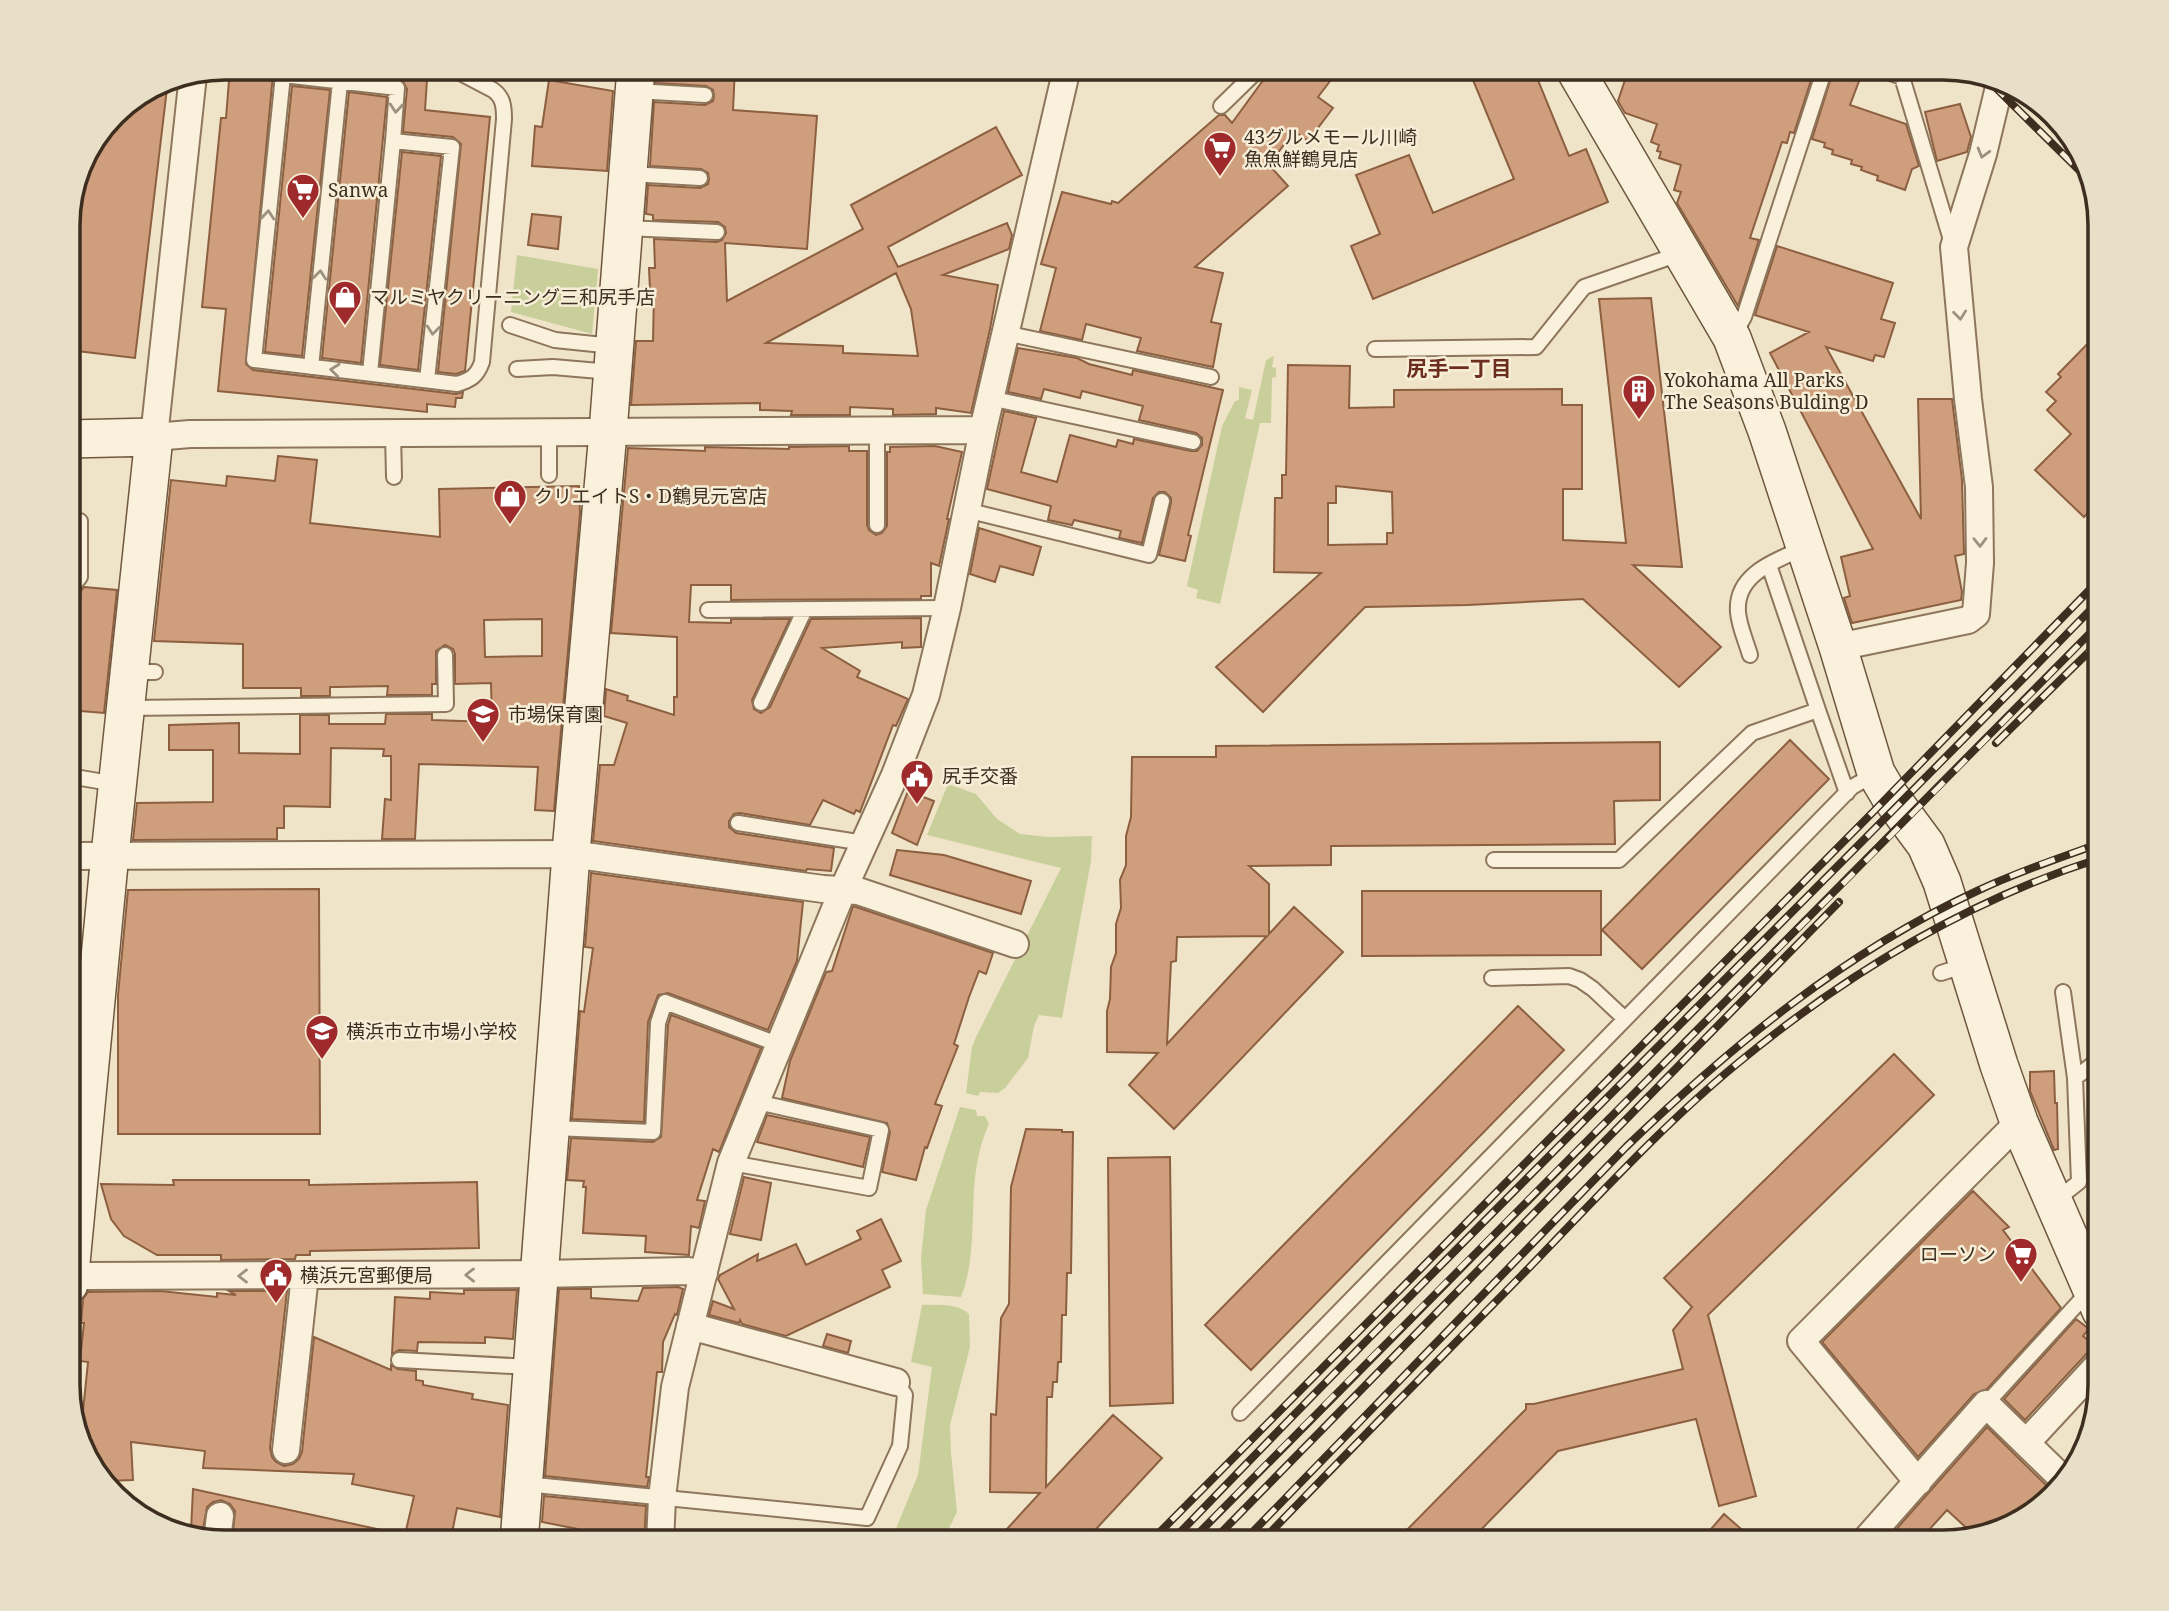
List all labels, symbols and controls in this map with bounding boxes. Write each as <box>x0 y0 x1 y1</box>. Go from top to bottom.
one-way arrow <box>388 102 403 113</box>
place label: 43グルメモール川崎 魚魚鮮鶴見店 <box>1244 124 1417 172</box>
supermarket icon: 43グルメモール川崎 魚魚鮮鶴見店 <box>1201 129 1239 178</box>
one-way arrow <box>1977 147 1992 159</box>
supermarket icon: Sanwa <box>284 171 322 220</box>
place label: Sanwa <box>328 177 388 203</box>
one-way arrow <box>260 210 275 221</box>
one-way arrow <box>312 269 327 280</box>
shop icon: マルミヤクリーニング三和尻手店 <box>326 278 364 327</box>
place label: マルミヤクリーニング三和尻手店 <box>370 284 655 310</box>
one-way arrow <box>1952 310 1967 321</box>
one-way arrow <box>425 324 440 335</box>
district label: 尻手一丁目 <box>1407 354 1512 382</box>
one-way arrow <box>329 362 341 377</box>
place label: Yokohama All Parks The Seasons Bulding D <box>1663 367 1869 415</box>
building icon: Yokohama All Parks The Seasons Bulding D <box>1620 372 1658 421</box>
shop icon: クリエイトS・D鶴見元宮店 <box>491 477 529 526</box>
place label: クリエイトS・D鶴見元宮店 <box>534 483 767 509</box>
one-way arrow <box>1972 537 1988 547</box>
school or university icon: 市場保育園 <box>464 695 502 744</box>
place label: 市場保育園 <box>508 701 603 727</box>
public building icon: 尻手交番 <box>898 757 936 806</box>
place label: 尻手交番 <box>942 763 1018 789</box>
school or university icon: 横浜市立市場小学校 <box>303 1012 341 1061</box>
place label: 横浜市立市場小学校 <box>346 1018 517 1044</box>
supermarket icon: ローソン <box>2002 1235 2040 1284</box>
place label: ローソン <box>1920 1241 1996 1267</box>
public building icon: 横浜元宮郵便局 <box>257 1256 295 1305</box>
place label: 横浜元宮郵便局 <box>300 1262 433 1288</box>
one-way arrow <box>465 1267 475 1283</box>
one-way arrow <box>237 1268 248 1284</box>

